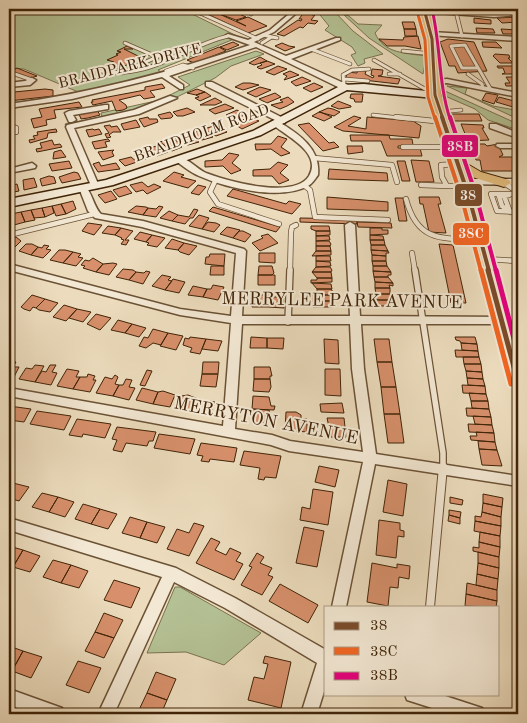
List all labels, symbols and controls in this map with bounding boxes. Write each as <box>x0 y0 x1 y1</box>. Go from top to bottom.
street label: BRAIDPARK DRIVE <box>57 42 203 92</box>
street label: BRAIDHOLM ROAD <box>132 103 272 165</box>
line badge: 38B <box>441 134 479 158</box>
text: 38B <box>447 140 473 154</box>
line badge: 38 <box>454 183 483 207</box>
text: 38 <box>460 189 476 203</box>
line badge: 38C <box>452 222 490 246</box>
text: 38C <box>458 227 484 241</box>
street label: MERRYLEE PARK AVENUE <box>221 290 463 312</box>
street label: MERRYTON AVENUE <box>172 394 360 448</box>
legend <box>324 606 500 696</box>
text: 38 <box>370 619 387 634</box>
text: 38C <box>370 645 397 660</box>
text: 38B <box>370 669 398 684</box>

